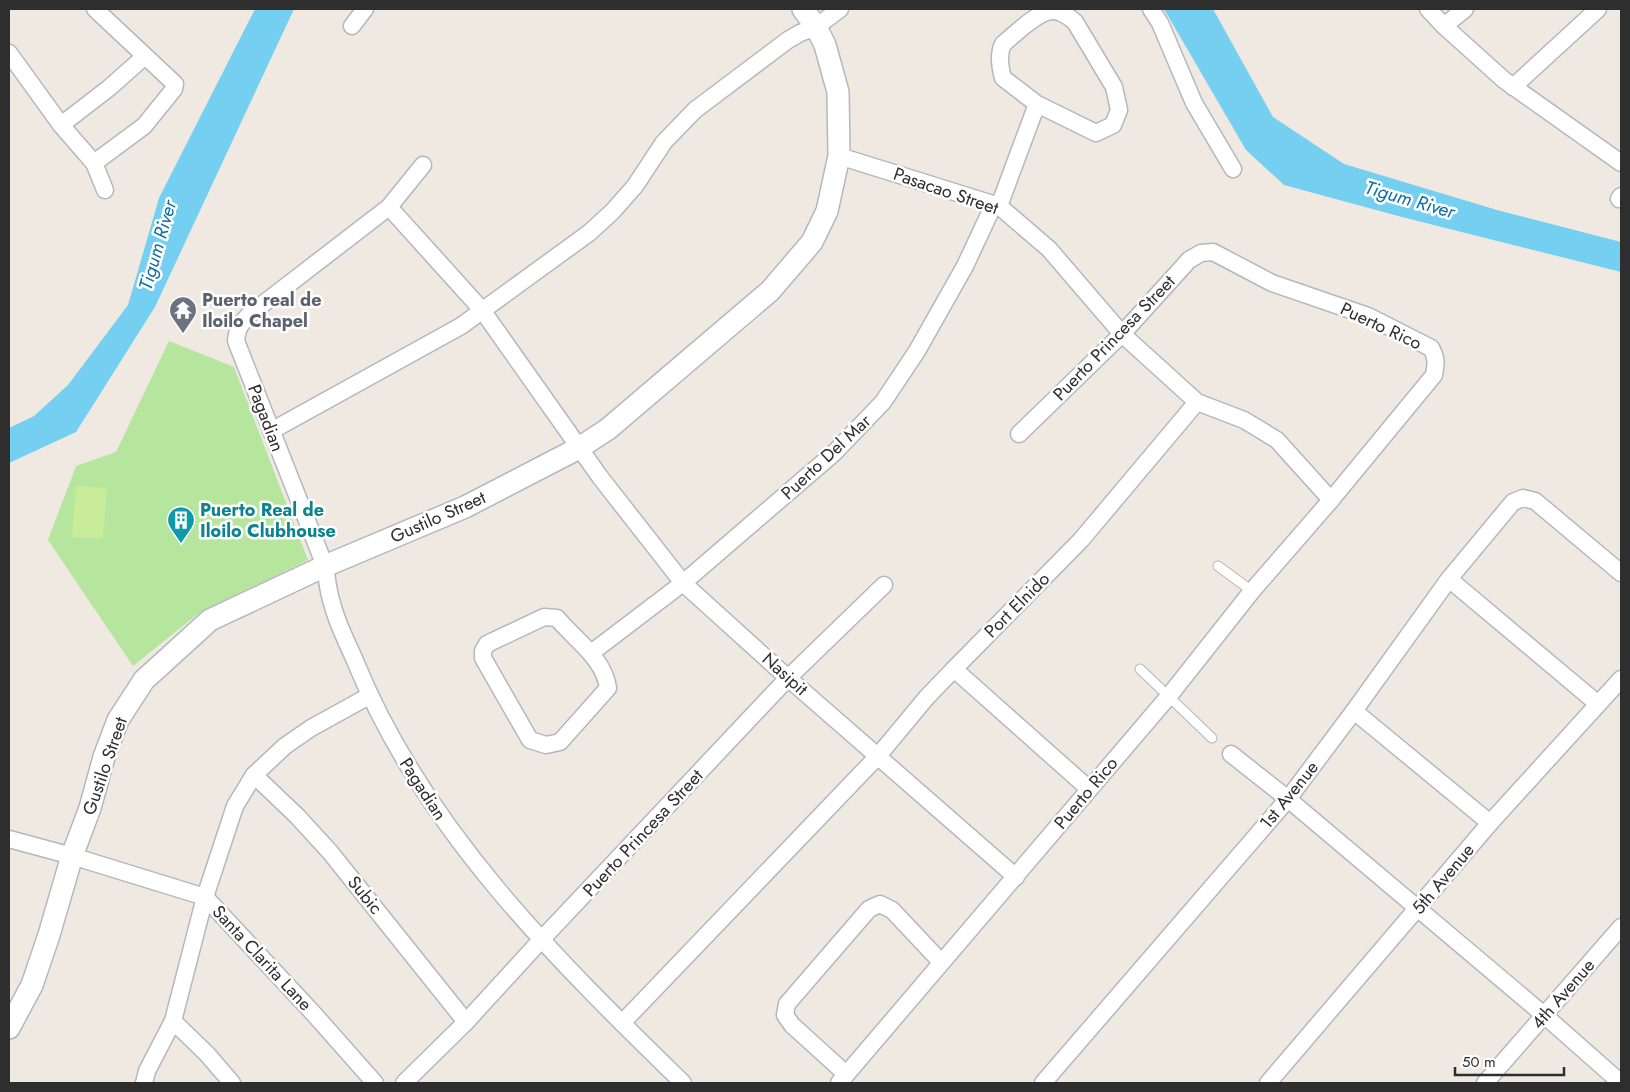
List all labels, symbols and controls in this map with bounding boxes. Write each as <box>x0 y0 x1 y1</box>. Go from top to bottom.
street label: Pasacao Street <box>890 161 1003 221</box>
water label: Tigum River <box>1362 174 1460 226</box>
water label: Tigum River <box>132 195 184 293</box>
street label: Puerto Princesa Street <box>1047 269 1181 407</box>
place label: Puerto real de Iloilo Chapel <box>202 287 321 334</box>
temple icon: Puerto real de Iloilo Chapel <box>168 295 198 334</box>
street label: Puerto Rico <box>1336 296 1426 356</box>
street label: Pagadian <box>241 381 291 455</box>
street label: Puerto Del Mar <box>775 408 877 506</box>
street label: Gustilo Street <box>386 484 490 550</box>
place label: Puerto Real de Iloilo Clubhouse <box>200 497 336 544</box>
building icon: Puerto Real de Iloilo Clubhouse <box>166 505 196 544</box>
street label: Port Elnido <box>978 566 1056 644</box>
street label: Nasipit <box>756 646 814 702</box>
street label: Gustilo Street <box>76 713 134 818</box>
street label: Puerto Rico <box>1048 751 1124 835</box>
street label: Pagadian <box>393 753 453 825</box>
street label: 1st Avenue <box>1253 755 1325 835</box>
street label: Puerto Princesa Street <box>577 763 710 903</box>
street label: 5th Avenue <box>1406 838 1480 920</box>
street label: Subic <box>341 870 389 920</box>
street label: Santa Clarita Lane <box>206 899 318 1017</box>
street label: 4th Avenue <box>1525 953 1601 1035</box>
scale bar <box>1455 1044 1564 1076</box>
text: 50 m <box>1462 1051 1496 1073</box>

